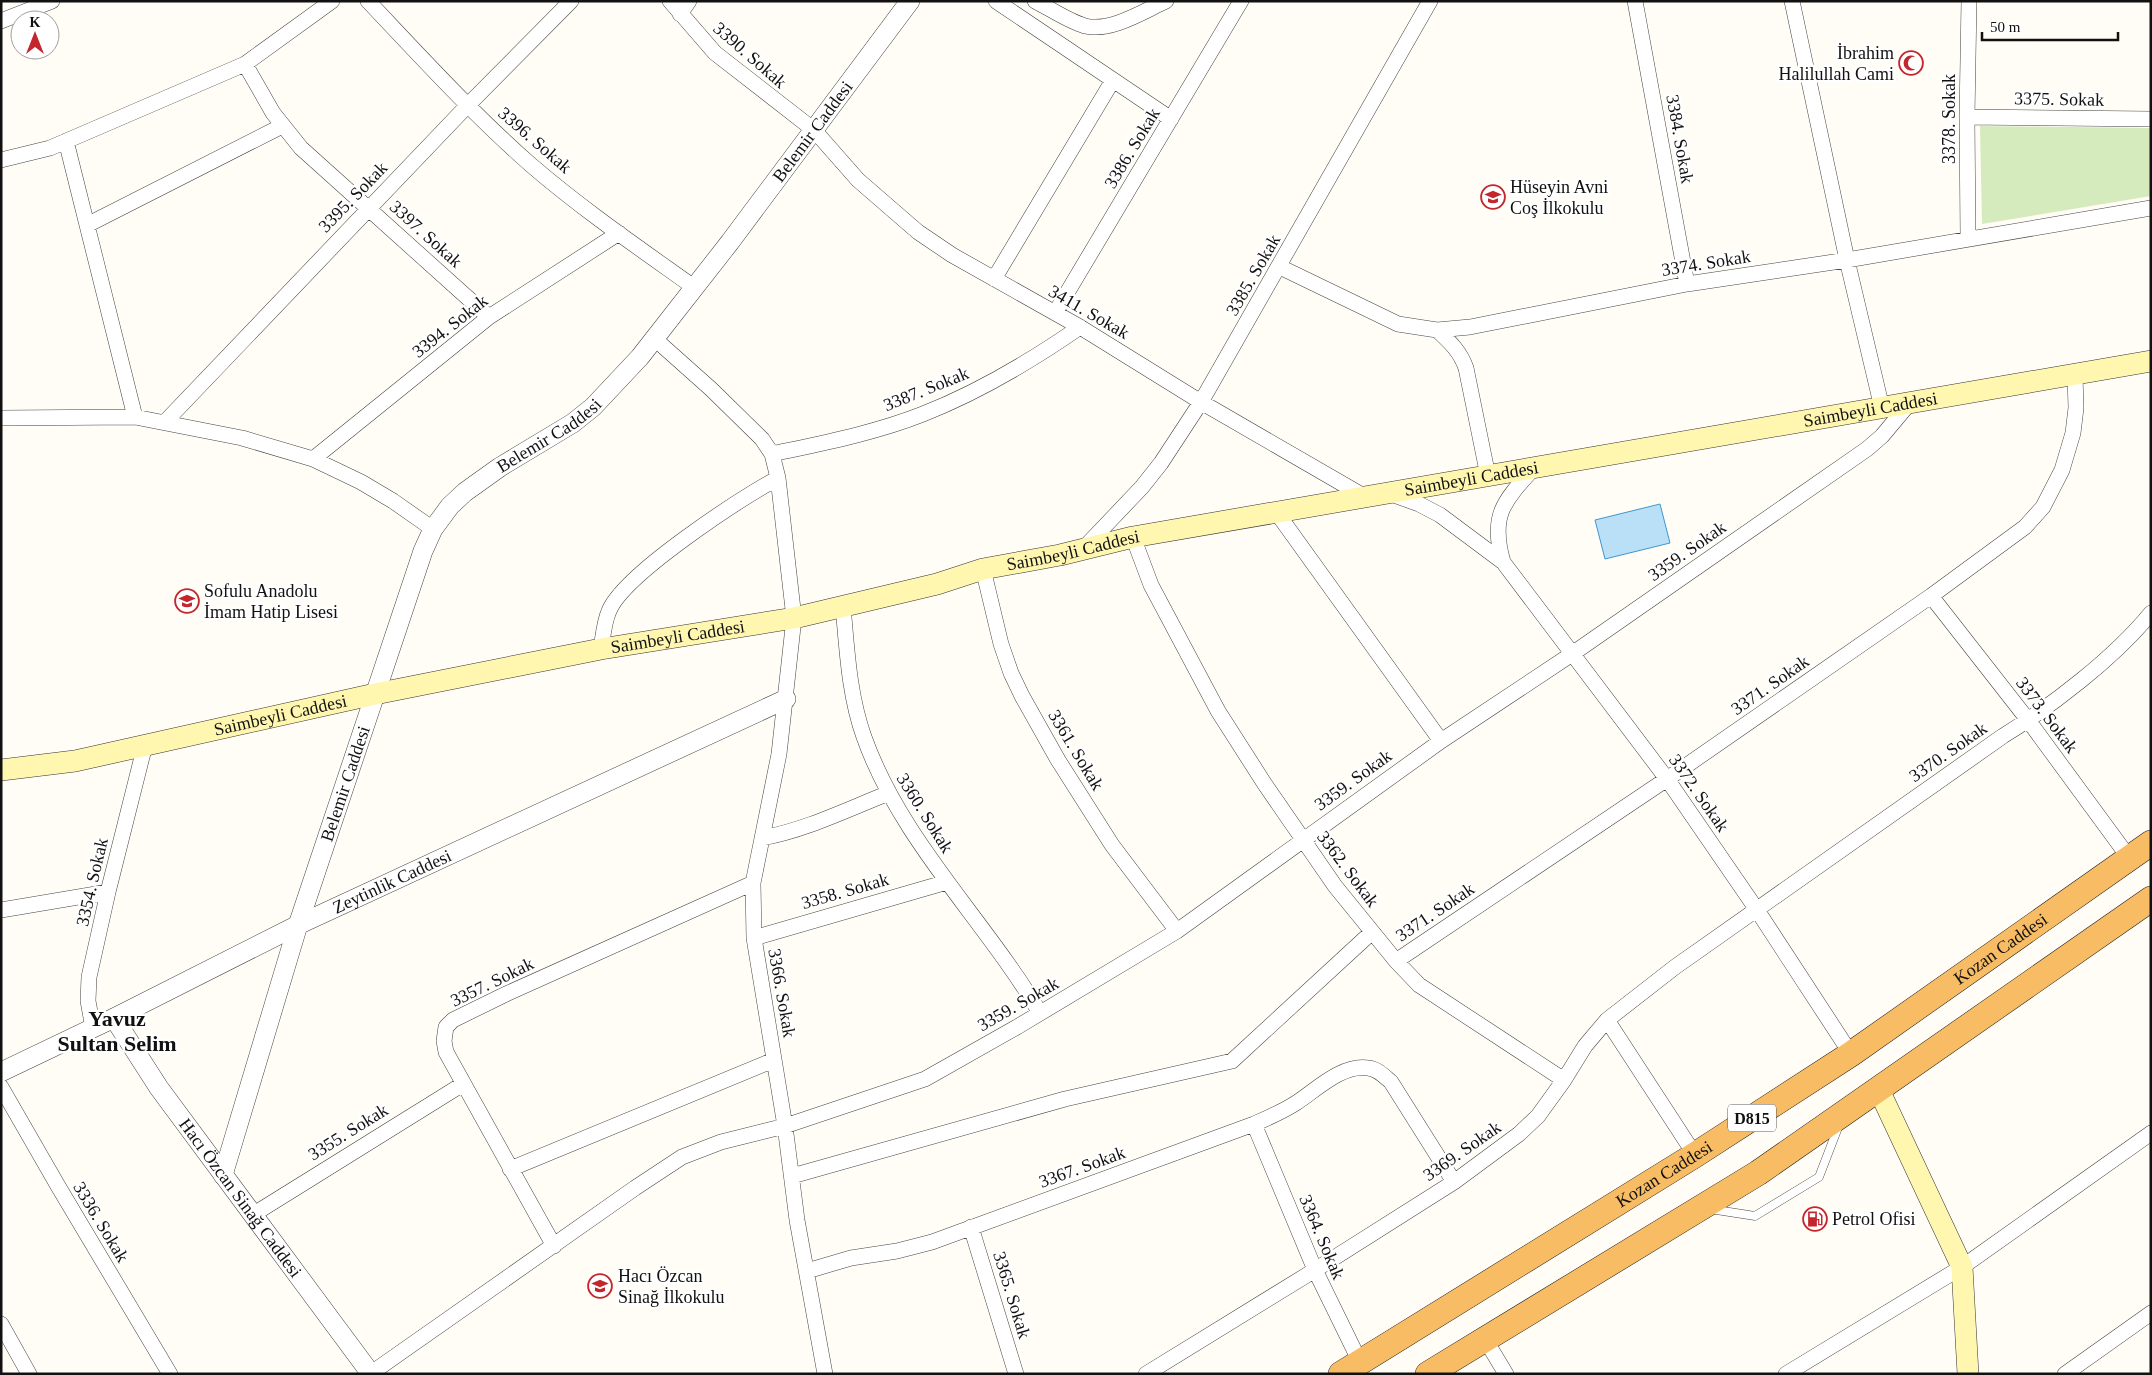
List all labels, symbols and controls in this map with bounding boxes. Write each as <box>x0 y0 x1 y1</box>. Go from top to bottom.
north arrow <box>10 10 60 60</box>
scale bar <box>1982 10 2118 42</box>
text: K <box>30 15 41 30</box>
street label: 3390. Sokak <box>709 18 791 92</box>
text: 50 m <box>1990 19 2021 35</box>
place label: İbrahim Halilullah Cami <box>1779 43 1894 84</box>
mosque icon: İbrahim Halilullah Cami <box>1898 50 1924 76</box>
street label: 3378. Sokak <box>1939 74 1959 164</box>
street label: Belemir Caddesi <box>768 77 857 186</box>
street label: 3375. Sokak <box>2014 88 2104 110</box>
street label: 3384. Sokak <box>1662 93 1698 185</box>
street label: 3396. Sokak <box>494 103 576 177</box>
street label: 3386. Sokak <box>1100 104 1164 192</box>
street label: 3395. Sokak <box>315 158 391 236</box>
place label: Hüseyin Avni Coş İlkokulu <box>1510 177 1608 218</box>
school or university icon: Hüseyin Avni Coş İlkokulu <box>1480 184 1506 210</box>
street label: 3397. Sokak <box>386 196 466 272</box>
street label: 3385. Sokak <box>1222 231 1284 319</box>
street label: 3374. Sokak <box>1660 246 1752 280</box>
street label: 3411. Sokak <box>1045 281 1133 343</box>
street label: 3394. Sokak <box>408 290 492 362</box>
street label: 3387. Sokak <box>881 363 971 415</box>
street label: Saimbeyli Caddesi <box>1802 388 1939 431</box>
street label: Belemir Caddesi <box>493 394 606 477</box>
street label: Saimbeyli Caddesi <box>1403 457 1540 500</box>
street label: 3359. Sokak <box>1644 517 1730 585</box>
street label: Saimbeyli Caddesi <box>1005 526 1141 575</box>
place label: Sofulu Anadolu İmam Hatip Lisesi <box>204 581 338 622</box>
school or university icon: Sofulu Anadolu İmam Hatip Lisesi <box>174 588 200 614</box>
street label: Saimbeyli Caddesi <box>609 616 746 657</box>
street label: 3371. Sokak <box>1727 651 1813 719</box>
street label: 3373. Sokak <box>2012 673 2082 757</box>
street label: Saimbeyli Caddesi <box>212 691 349 740</box>
street label: 3361. Sokak <box>1044 706 1108 794</box>
street label: 3370. Sokak <box>1905 718 1991 786</box>
street label: Belemir Caddesi <box>317 723 374 844</box>
street label: 3359. Sokak <box>1311 745 1395 815</box>
street label: 3372. Sokak <box>1665 750 1733 836</box>
street label: 3360. Sokak <box>893 770 957 856</box>
street label: 3362. Sokak <box>1313 827 1383 911</box>
street label: 3354. Sokak <box>72 836 112 928</box>
street label: Zeytinlik Caddesi <box>329 845 455 918</box>
street label: 3358. Sokak <box>799 869 891 913</box>
street label: 3371. Sokak <box>1392 879 1478 945</box>
street label: Kozan Caddesi <box>1950 909 2051 988</box>
street label: 3366. Sokak <box>764 947 800 1039</box>
street label: 3357. Sokak <box>447 953 537 1011</box>
street label: 3359. Sokak <box>974 973 1062 1035</box>
district label: Yavuz Sultan Selim <box>57 1006 177 1056</box>
street label: 3355. Sokak <box>305 1100 391 1164</box>
road number: D815 <box>1728 1104 1776 1132</box>
street label: Hacı Özcan Sinağ Caddesi <box>175 1115 306 1281</box>
street label: 3369. Sokak <box>1419 1117 1505 1185</box>
street label: Kozan Caddesi <box>1612 1137 1716 1211</box>
street label: 3367. Sokak <box>1036 1142 1128 1192</box>
street label: 3336. Sokak <box>69 1178 133 1266</box>
street label: 3364. Sokak <box>1295 1192 1349 1282</box>
fuel station icon: Petrol Ofisi <box>1802 1206 1828 1232</box>
place label: Petrol Ofisi <box>1832 1209 1916 1229</box>
street label: 3365. Sokak <box>989 1249 1035 1341</box>
place label: Hacı Özcan Sinağ İlkokulu <box>618 1266 725 1307</box>
school or university icon: Hacı Özcan Sinağ İlkokulu <box>587 1273 613 1299</box>

